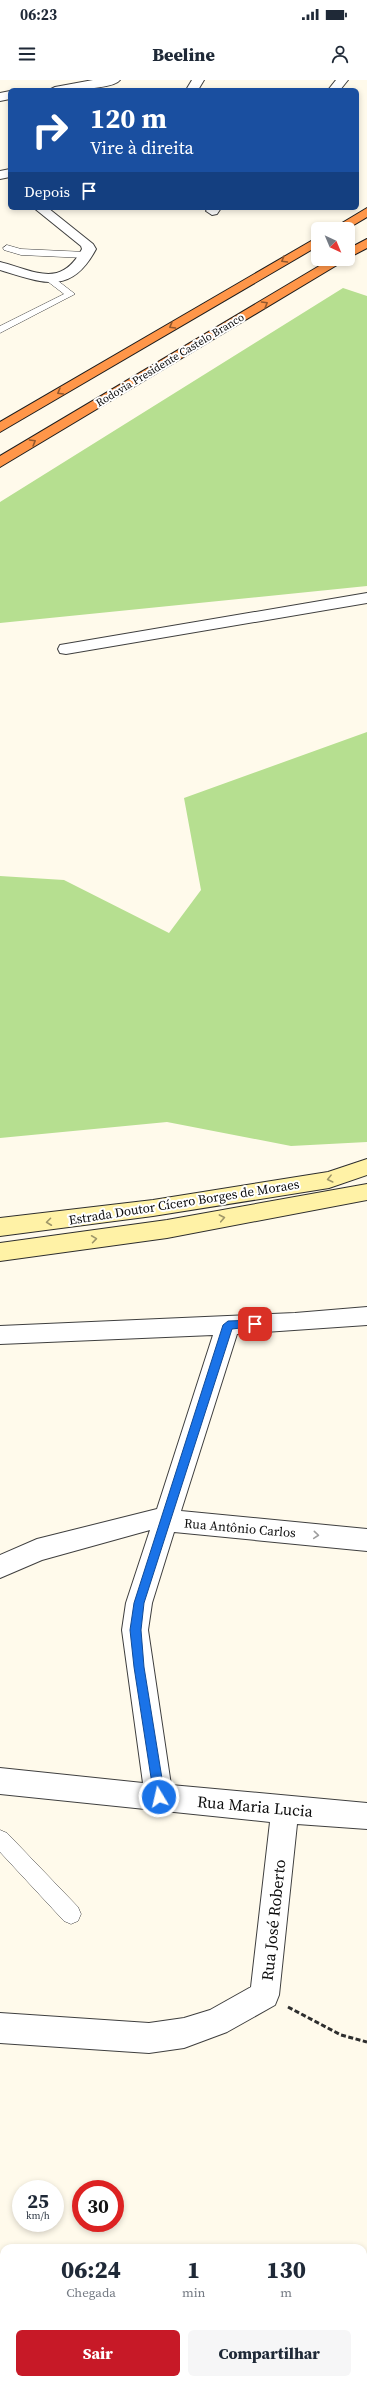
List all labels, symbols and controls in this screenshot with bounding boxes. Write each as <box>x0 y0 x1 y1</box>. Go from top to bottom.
text: 06:23 <box>20 4 57 25</box>
text: Beeline <box>152 42 215 67</box>
icon: menu <box>16 43 38 65</box>
icon: person <box>329 43 351 65</box>
text: 120 m <box>90 99 167 137</box>
icon: right <box>24 104 76 156</box>
text: Vire à direita <box>90 135 194 160</box>
icon: arrive <box>78 180 100 202</box>
text: Depois <box>24 181 70 202</box>
north arrow <box>311 222 355 266</box>
map controls <box>311 222 355 266</box>
one-way arrow <box>281 256 288 263</box>
one-way arrow <box>261 301 268 308</box>
street label: Rodovia Presidente Castelo Branco <box>93 310 247 410</box>
one-way arrow <box>169 322 176 329</box>
one-way arrow <box>57 387 64 394</box>
one-way arrow <box>29 439 36 447</box>
one-way arrow <box>327 1174 334 1183</box>
street label: Estrada Doutor Cícero Borges de Moraes <box>67 1175 301 1229</box>
one-way arrow <box>219 1215 226 1223</box>
one-way arrow <box>46 1217 52 1226</box>
one-way arrow <box>91 1235 97 1244</box>
pin <box>238 1307 272 1341</box>
icon: arrive <box>244 1313 266 1335</box>
street label: Rua Antônio Carlos <box>183 1515 297 1541</box>
one-way arrow <box>313 1530 319 1539</box>
position arrow <box>138 1776 180 1818</box>
street label: Rua Maria Lucia <box>196 1790 315 1822</box>
street label: Rua José Roberto <box>256 1858 290 1982</box>
speed limit sign: 30 <box>72 2180 124 2232</box>
text: 25 <box>27 2187 49 2215</box>
text: km/h <box>26 2209 50 2222</box>
text: 06:24 <box>61 2253 121 2286</box>
text: 1 <box>187 2253 200 2286</box>
text: 130 <box>266 2253 306 2286</box>
text: Chegada <box>66 2284 116 2301</box>
text: min <box>182 2284 205 2301</box>
text: m <box>280 2284 292 2301</box>
button: Sair <box>16 2330 180 2376</box>
button: Compartilhar <box>188 2330 351 2376</box>

